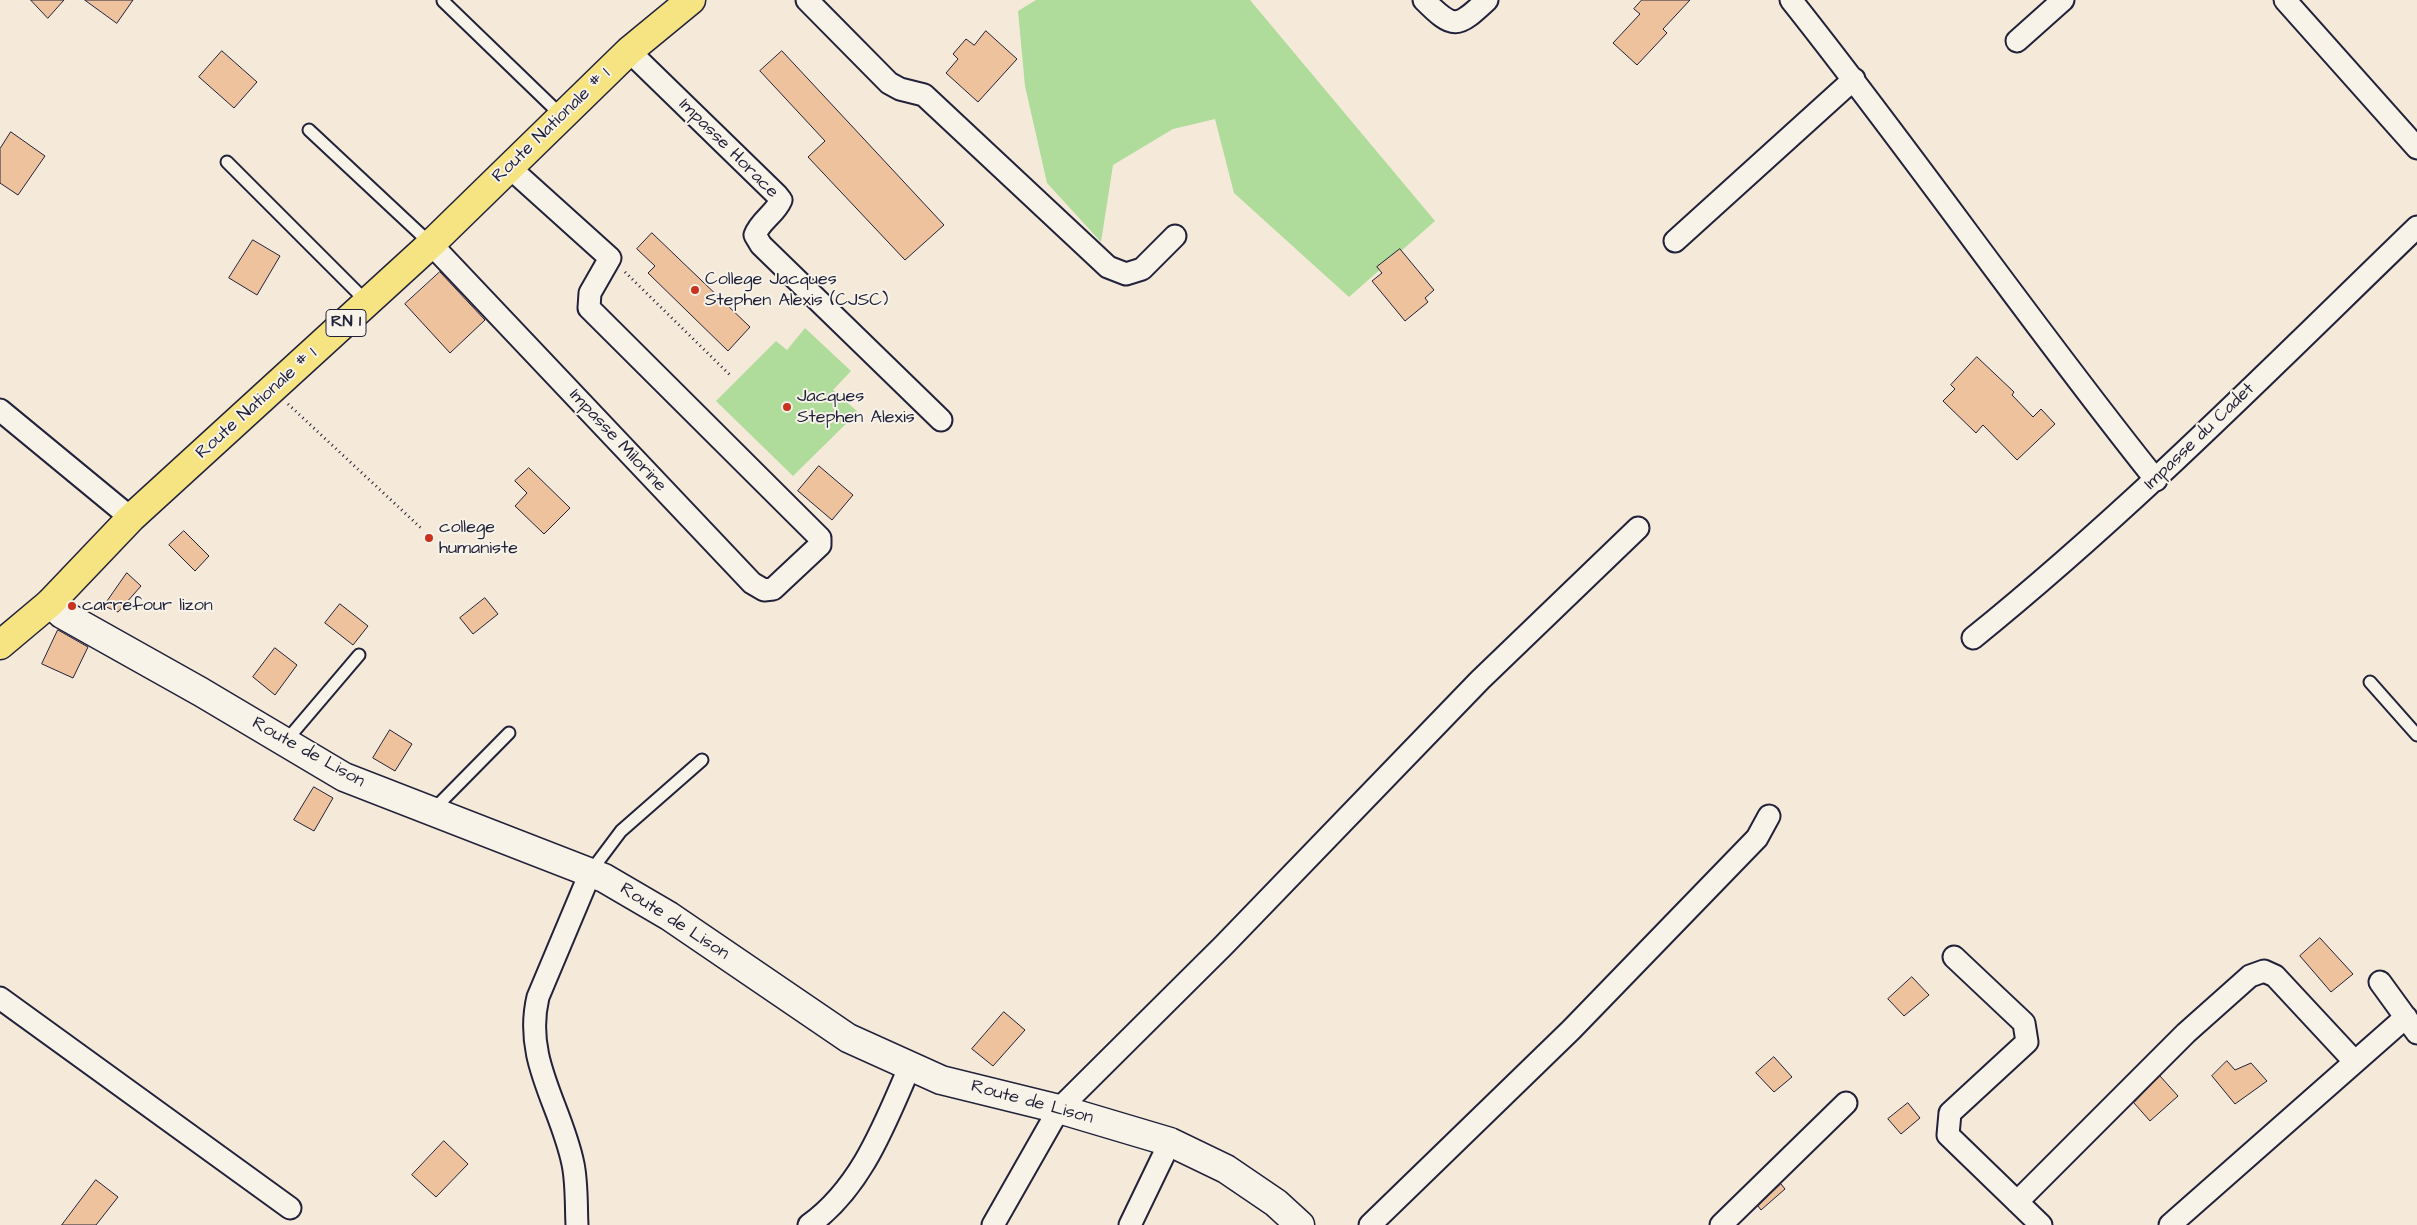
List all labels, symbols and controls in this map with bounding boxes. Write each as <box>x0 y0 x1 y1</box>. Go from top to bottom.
street label: Route Nationale # 1 <box>488 64 616 188</box>
street label: Impasse Horace <box>674 95 782 203</box>
place label: College Jacques Stephen Alexis (CJSC) <box>705 269 888 312</box>
marker: College Jacques Stephen Alexis (CJSC) <box>689 284 701 296</box>
road number: RN 1 <box>326 309 366 336</box>
street label: Route Nationale # 1 <box>192 344 322 464</box>
street label: Impasse du Cadet <box>2140 379 2260 495</box>
street label: Impasse Milorine <box>564 385 670 497</box>
place label: Jacques Stephen Alexis <box>797 386 915 428</box>
marker: Jacques Stephen Alexis <box>781 401 793 413</box>
place label: college humaniste <box>439 517 518 560</box>
marker: college humaniste <box>423 532 435 544</box>
place label: carrefour lizon <box>82 595 213 617</box>
marker: carrefour lizon <box>66 600 78 612</box>
street label: Route de Lison <box>248 713 368 793</box>
street label: Route de Lison <box>615 879 733 965</box>
street label: Route de Lison <box>968 1076 1096 1130</box>

